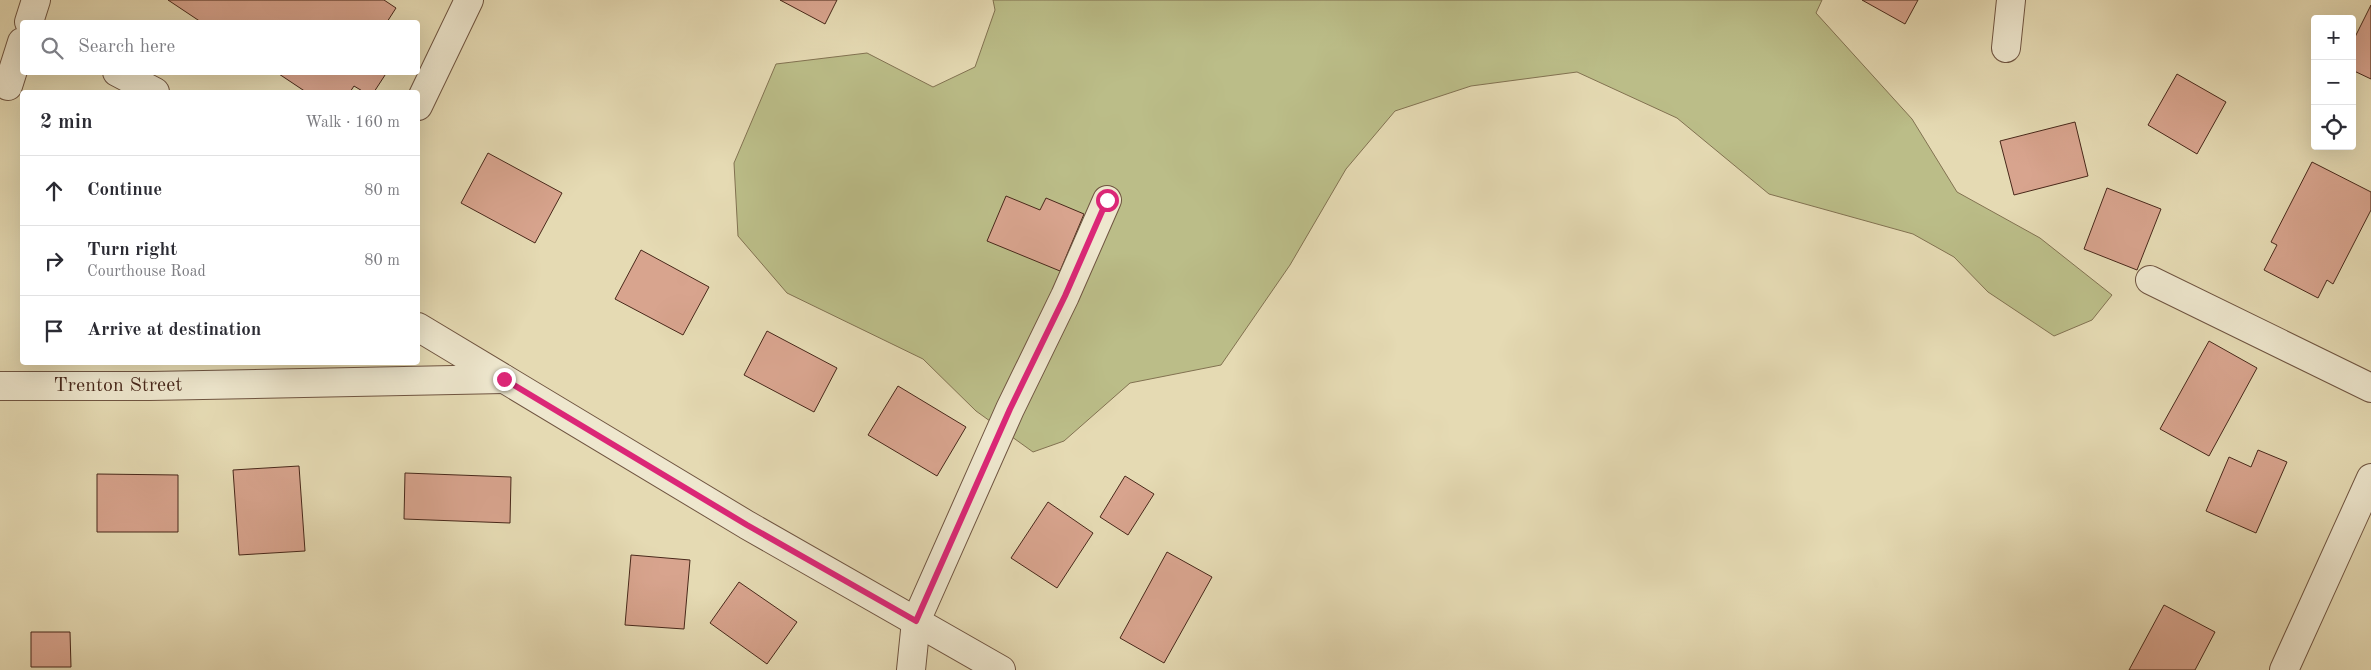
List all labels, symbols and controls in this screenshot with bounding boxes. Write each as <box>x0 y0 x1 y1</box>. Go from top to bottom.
map controls <box>2311 15 2356 150</box>
button: + <box>2311 15 2356 60</box>
search box <box>20 20 420 75</box>
icon: search <box>38 34 66 62</box>
text: Search here <box>78 38 175 57</box>
button: − <box>2311 60 2356 105</box>
button: locate <box>2311 105 2356 150</box>
text: 2 min <box>40 112 93 133</box>
text: Walk · 160 m <box>305 115 400 131</box>
icon: ahead <box>40 177 68 205</box>
text: Continue <box>87 181 162 200</box>
text: 80 m <box>364 183 400 199</box>
route start <box>1096 189 1119 212</box>
text: Turn right <box>87 241 177 260</box>
icon: right <box>40 247 68 275</box>
text: 80 m <box>364 253 400 269</box>
text: Courthouse Road <box>87 264 206 280</box>
icon: arrive <box>40 317 68 345</box>
text: Arrive at destination <box>87 321 261 340</box>
route end <box>493 368 516 391</box>
street label: Trenton Street <box>54 375 183 396</box>

